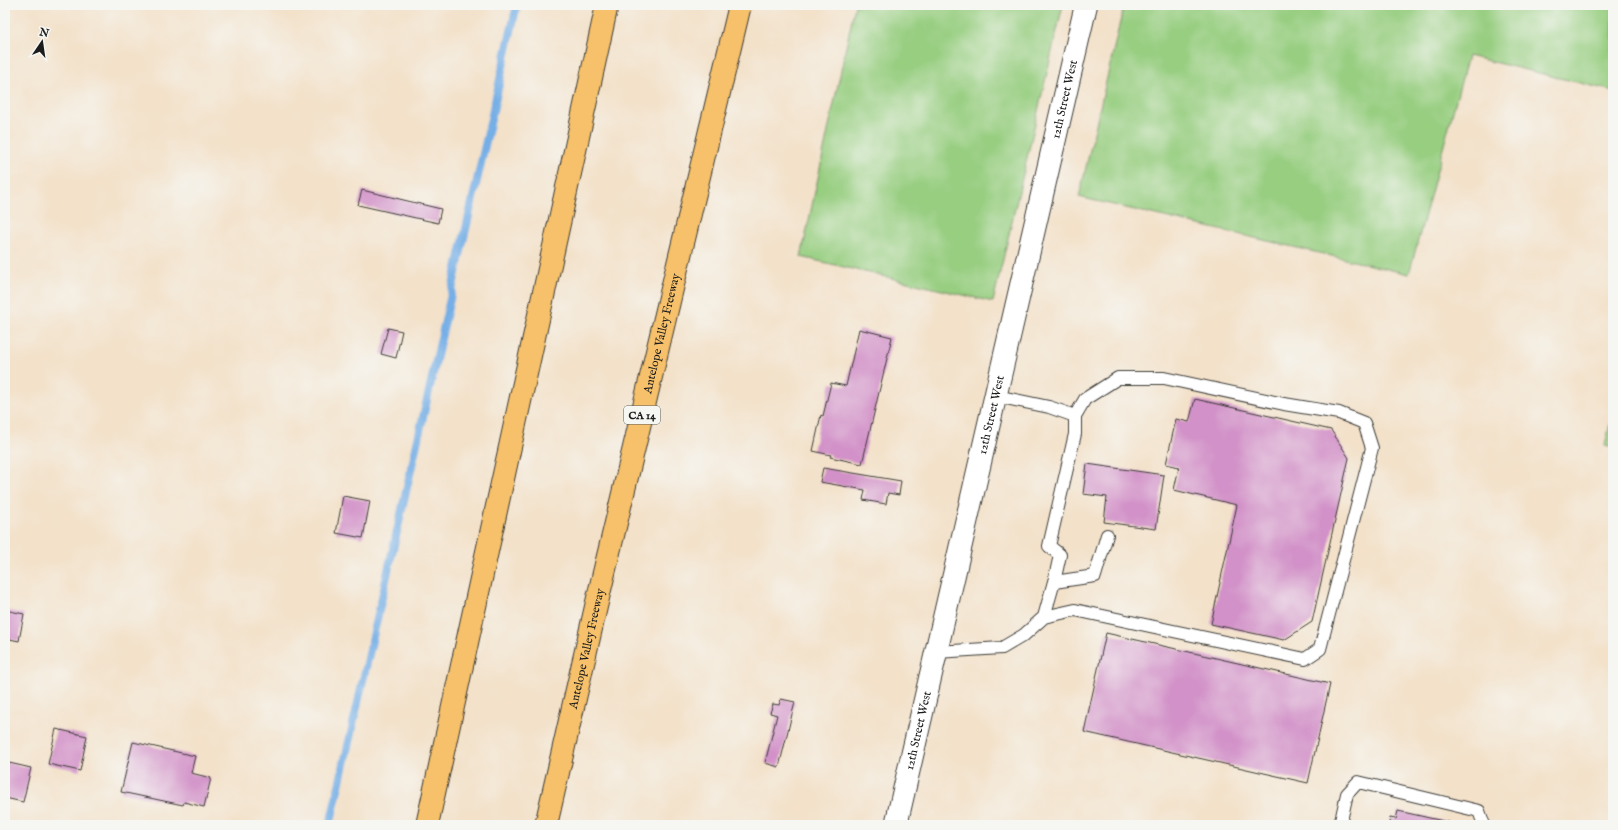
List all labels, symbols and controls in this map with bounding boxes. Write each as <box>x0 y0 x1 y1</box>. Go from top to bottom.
north arrow <box>22 22 62 62</box>
text: N <box>37 25 51 41</box>
street label: 12th Street West <box>1048 58 1081 140</box>
street label: Antelope Valley Freeway <box>640 272 684 396</box>
street label: 12th Street West <box>975 374 1008 456</box>
road number: CA 14 <box>624 406 660 424</box>
street label: Antelope Valley Freeway <box>566 587 608 711</box>
street label: 12th Street West <box>902 690 935 771</box>

